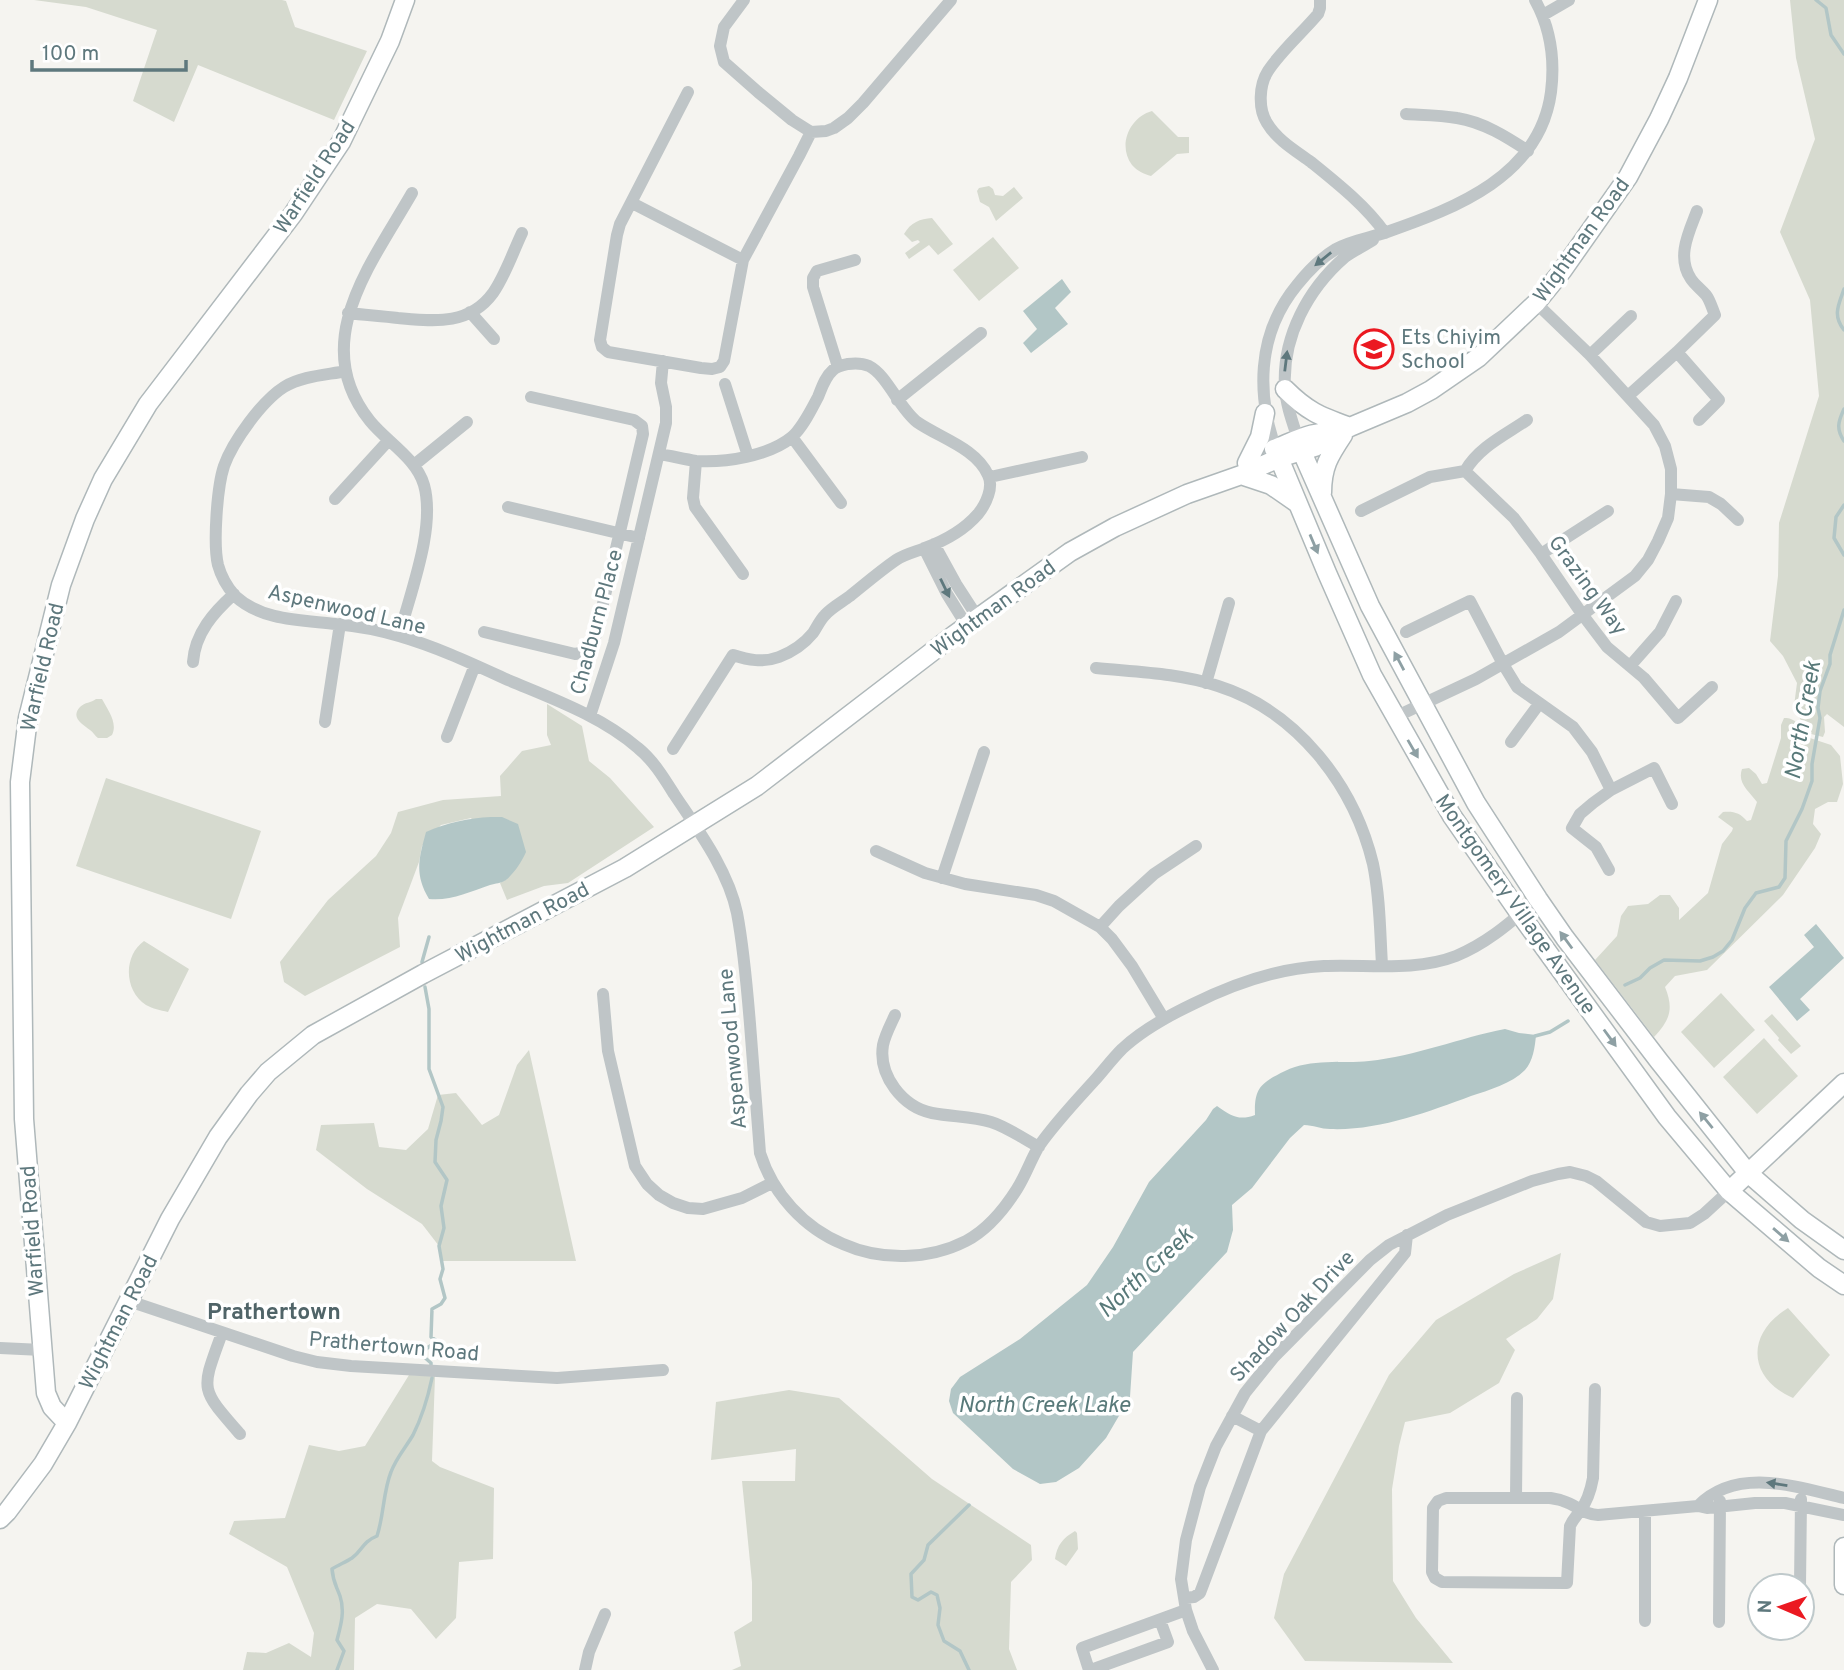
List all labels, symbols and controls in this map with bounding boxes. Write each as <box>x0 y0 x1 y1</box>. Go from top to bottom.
scale bar <box>32 28 186 72</box>
text: 100 m <box>42 41 99 68</box>
street label: Warfield Road <box>268 115 362 240</box>
street label: Wightman Road <box>1528 173 1637 309</box>
one-way arrow <box>1315 252 1333 267</box>
place label: Ets Chiyim School <box>1401 325 1501 376</box>
school or university icon: Ets Chiyim School <box>1353 328 1395 370</box>
one-way arrow <box>1281 350 1292 372</box>
street label: Grazing Way <box>1542 531 1632 641</box>
one-way arrow <box>1309 534 1320 555</box>
street label: Chadburn Place <box>565 547 630 698</box>
street label: Wightman Road <box>926 555 1062 664</box>
one-way arrow <box>939 578 950 598</box>
street label: Aspenwood Lane <box>265 579 428 642</box>
street label: Warfield Road <box>16 600 71 734</box>
one-way arrow <box>1393 651 1405 671</box>
water label: North Creek <box>1780 658 1829 782</box>
one-way arrow <box>1407 739 1419 759</box>
street label: Montgomery Village Avenue <box>1428 789 1601 1020</box>
street label: Wightman Road <box>451 877 594 970</box>
one-way arrow <box>1559 931 1574 949</box>
street label: Aspenwood Lane <box>713 967 754 1130</box>
one-way arrow <box>1602 1029 1616 1047</box>
one-way arrow <box>1698 1111 1713 1129</box>
street label: Warfield Road <box>15 1164 52 1297</box>
water label: North Creek <box>1093 1222 1201 1325</box>
one-way arrow <box>1772 1227 1790 1243</box>
street label: Shadow Oak Drive <box>1225 1245 1361 1389</box>
street label: Wightman Road <box>74 1251 165 1395</box>
district label: Prathertown <box>207 1299 341 1328</box>
street label: Prathertown Road <box>308 1327 480 1368</box>
water label: North Creek Lake <box>958 1392 1131 1421</box>
one-way arrow <box>1766 1478 1788 1489</box>
north arrow <box>1746 1572 1816 1642</box>
text: N <box>1754 1599 1778 1614</box>

